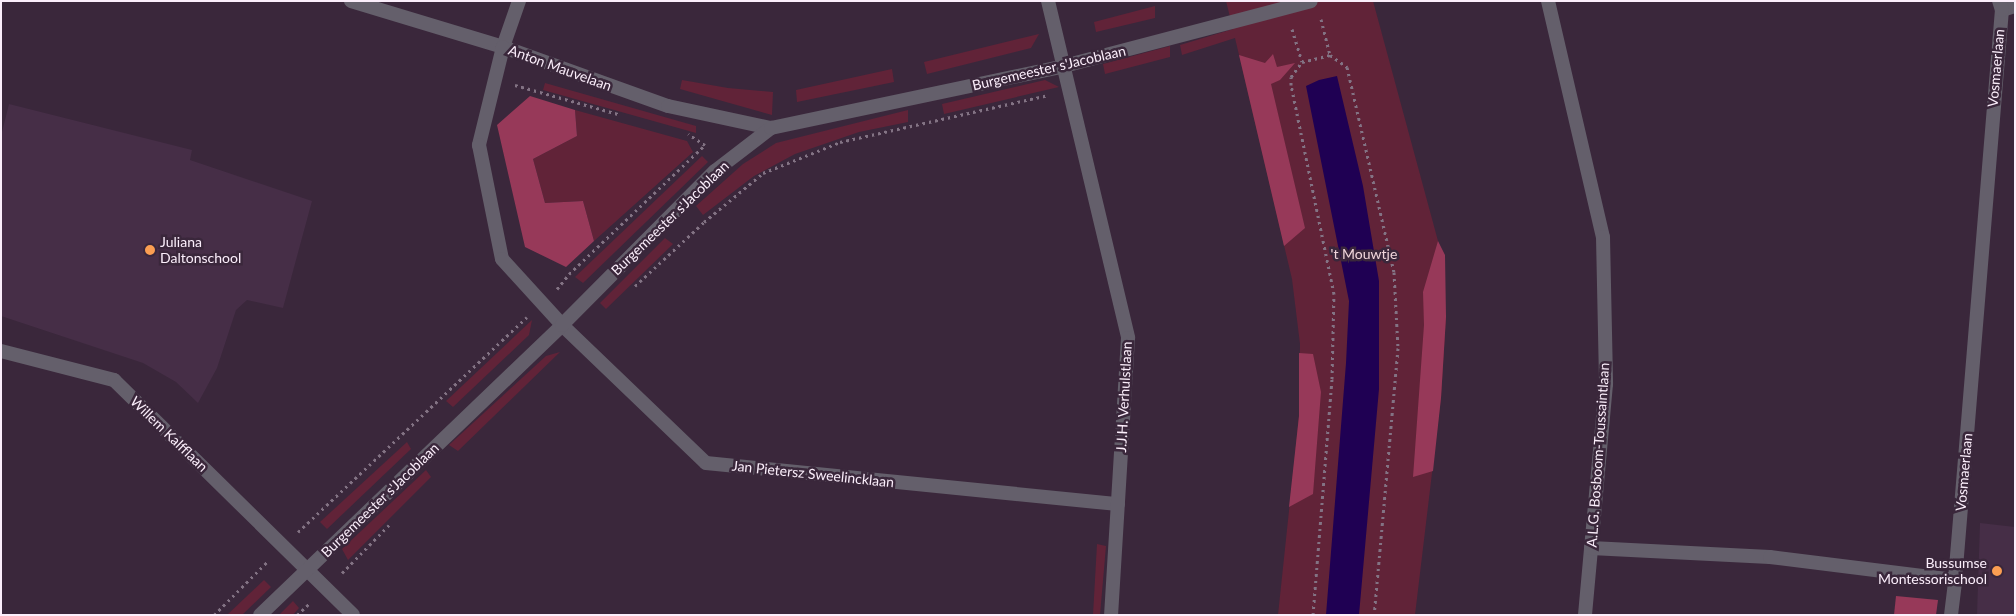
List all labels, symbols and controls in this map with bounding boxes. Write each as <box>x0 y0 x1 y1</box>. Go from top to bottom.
street label: Vosmaerlaan <box>1984 28 2008 108</box>
street label: Anton Mauvelaan <box>506 42 614 94</box>
street label: Burgemeester s'Jacoblaan <box>970 42 1128 94</box>
street label: Burgemeester s'Jacoblaan <box>608 157 732 279</box>
place label: Juliana Daltonschool <box>160 234 241 266</box>
marker: Juliana Daltonschool <box>144 244 156 256</box>
park label: 't Mouwtje <box>1331 246 1397 262</box>
street label: J.J.H. Verhulstlaan <box>1113 341 1135 453</box>
street label: A.L.G. Bosboom-Toussaintlaan <box>1583 362 1613 548</box>
street label: Willem Kalfflaan <box>127 393 211 475</box>
street label: Vosmaerlaan <box>1952 432 1976 512</box>
street label: Burgemeester s'Jacoblaan <box>318 439 442 561</box>
street label: Jan Pietersz Sweelincklaan <box>731 457 895 491</box>
place label: Bussumse Montessorischool <box>1878 555 1987 588</box>
marker: Bussumse Montessorischool <box>1991 565 2003 577</box>

